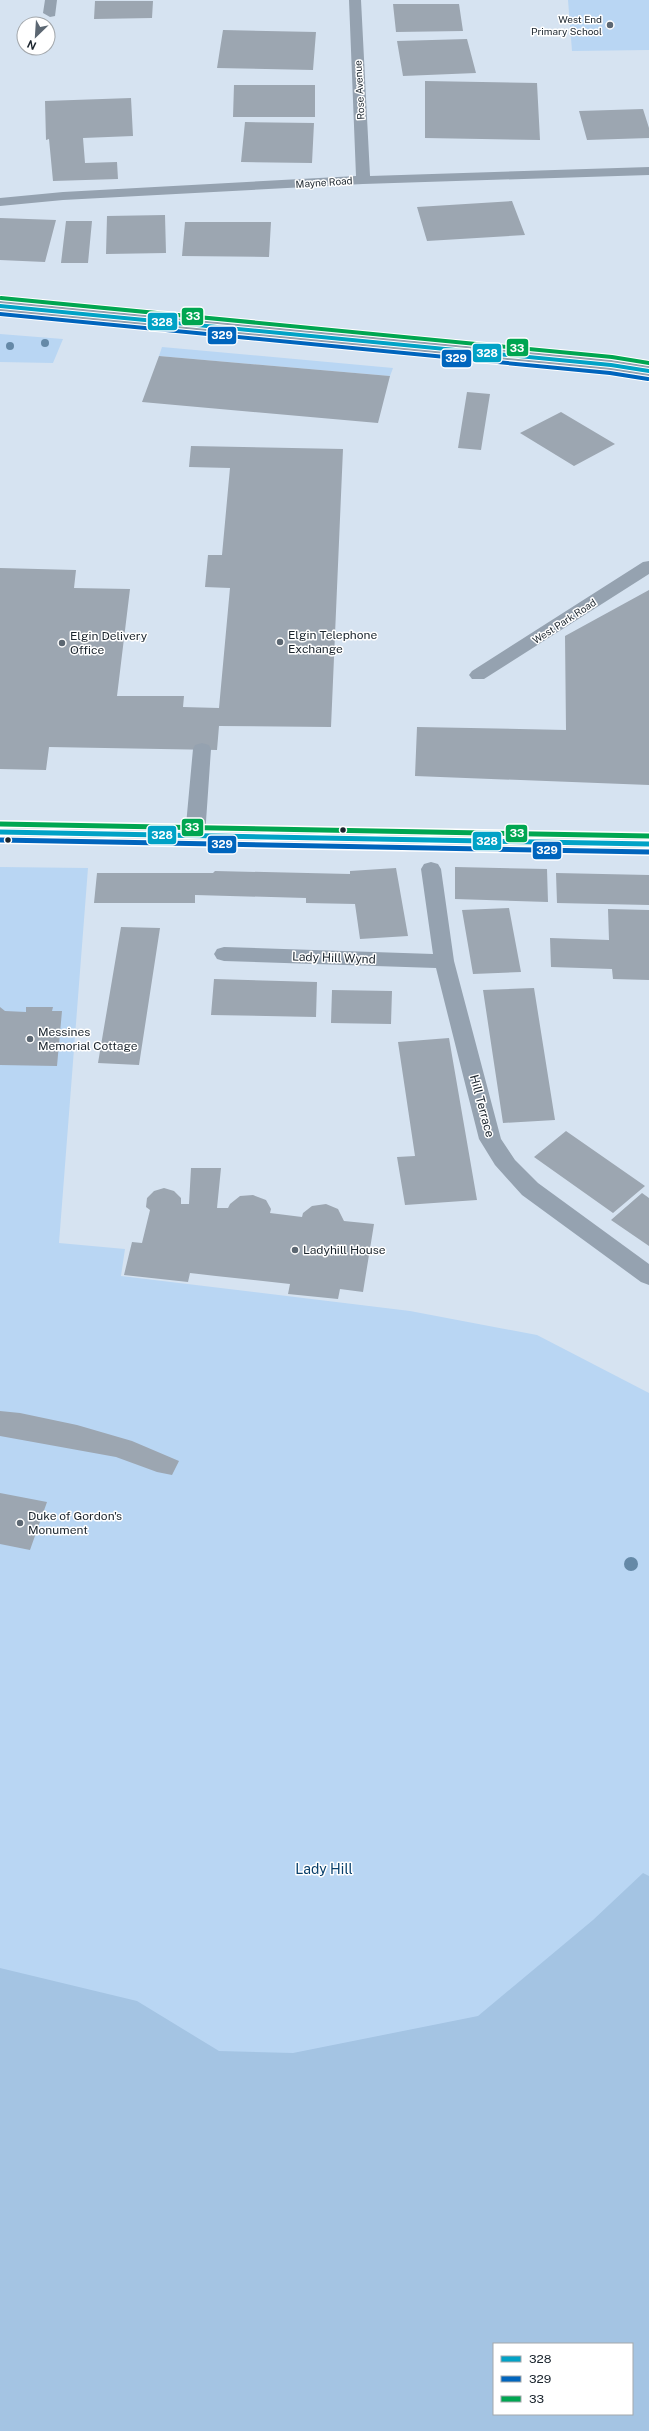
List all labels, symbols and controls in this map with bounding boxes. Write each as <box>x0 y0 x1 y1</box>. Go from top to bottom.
place label: West End Primary School <box>531 13 602 37</box>
north arrow <box>16 16 56 56</box>
marker: West End Primary School <box>605 20 615 30</box>
text: N <box>25 38 38 52</box>
street label: Rose Avenue <box>351 60 367 120</box>
street label: Mayne Road <box>295 174 353 190</box>
line badge: 33 <box>181 307 204 326</box>
text: 33 <box>186 310 200 322</box>
line badge: 328 <box>147 312 178 331</box>
text: 328 <box>151 316 173 328</box>
line badge: 329 <box>207 326 237 345</box>
text: 329 <box>211 329 233 341</box>
line badge: 33 <box>506 338 529 357</box>
text: 33 <box>510 342 524 354</box>
line badge: 328 <box>472 343 502 363</box>
text: 328 <box>476 347 498 359</box>
line badge: 329 <box>441 349 472 368</box>
text: 329 <box>445 352 467 364</box>
street label: West Park Road <box>530 596 598 646</box>
place label: Elgin Telephone Exchange <box>288 628 377 656</box>
place label: Elgin Delivery Office <box>70 629 148 657</box>
marker: Elgin Telephone Exchange <box>275 637 285 647</box>
marker: Elgin Delivery Office <box>57 638 67 648</box>
line badge: 33 <box>181 818 204 837</box>
text: 33 <box>185 821 199 833</box>
line badge: 33 <box>505 824 528 843</box>
line badge: 328 <box>147 825 177 845</box>
unlabelled marker <box>338 825 348 835</box>
text: 33 <box>510 827 524 839</box>
text: 328 <box>151 829 173 841</box>
line badge: 328 <box>472 831 502 851</box>
unlabelled marker <box>3 835 13 845</box>
line badge: 329 <box>207 835 237 854</box>
text: 328 <box>476 835 498 847</box>
text: 329 <box>211 838 233 850</box>
line badge: 329 <box>532 841 562 860</box>
text: 329 <box>536 844 558 856</box>
street label: Lady Hill Wynd <box>292 950 376 966</box>
place label: Messines Memorial Cottage <box>38 1025 138 1053</box>
marker: Messines Memorial Cottage <box>25 1034 35 1044</box>
street label: Hill Terrace <box>467 1073 497 1139</box>
place label: Ladyhill House <box>303 1243 386 1257</box>
marker: Ladyhill House <box>290 1245 300 1255</box>
place label: Duke of Gordon's Monument <box>28 1509 122 1537</box>
marker: Duke of Gordon's Monument <box>15 1518 25 1528</box>
park label: Lady Hill <box>295 1861 353 1877</box>
legend <box>493 2343 633 2415</box>
text: 328 <box>529 2352 552 2366</box>
text: 329 <box>529 2372 551 2386</box>
text: 33 <box>529 2392 544 2406</box>

